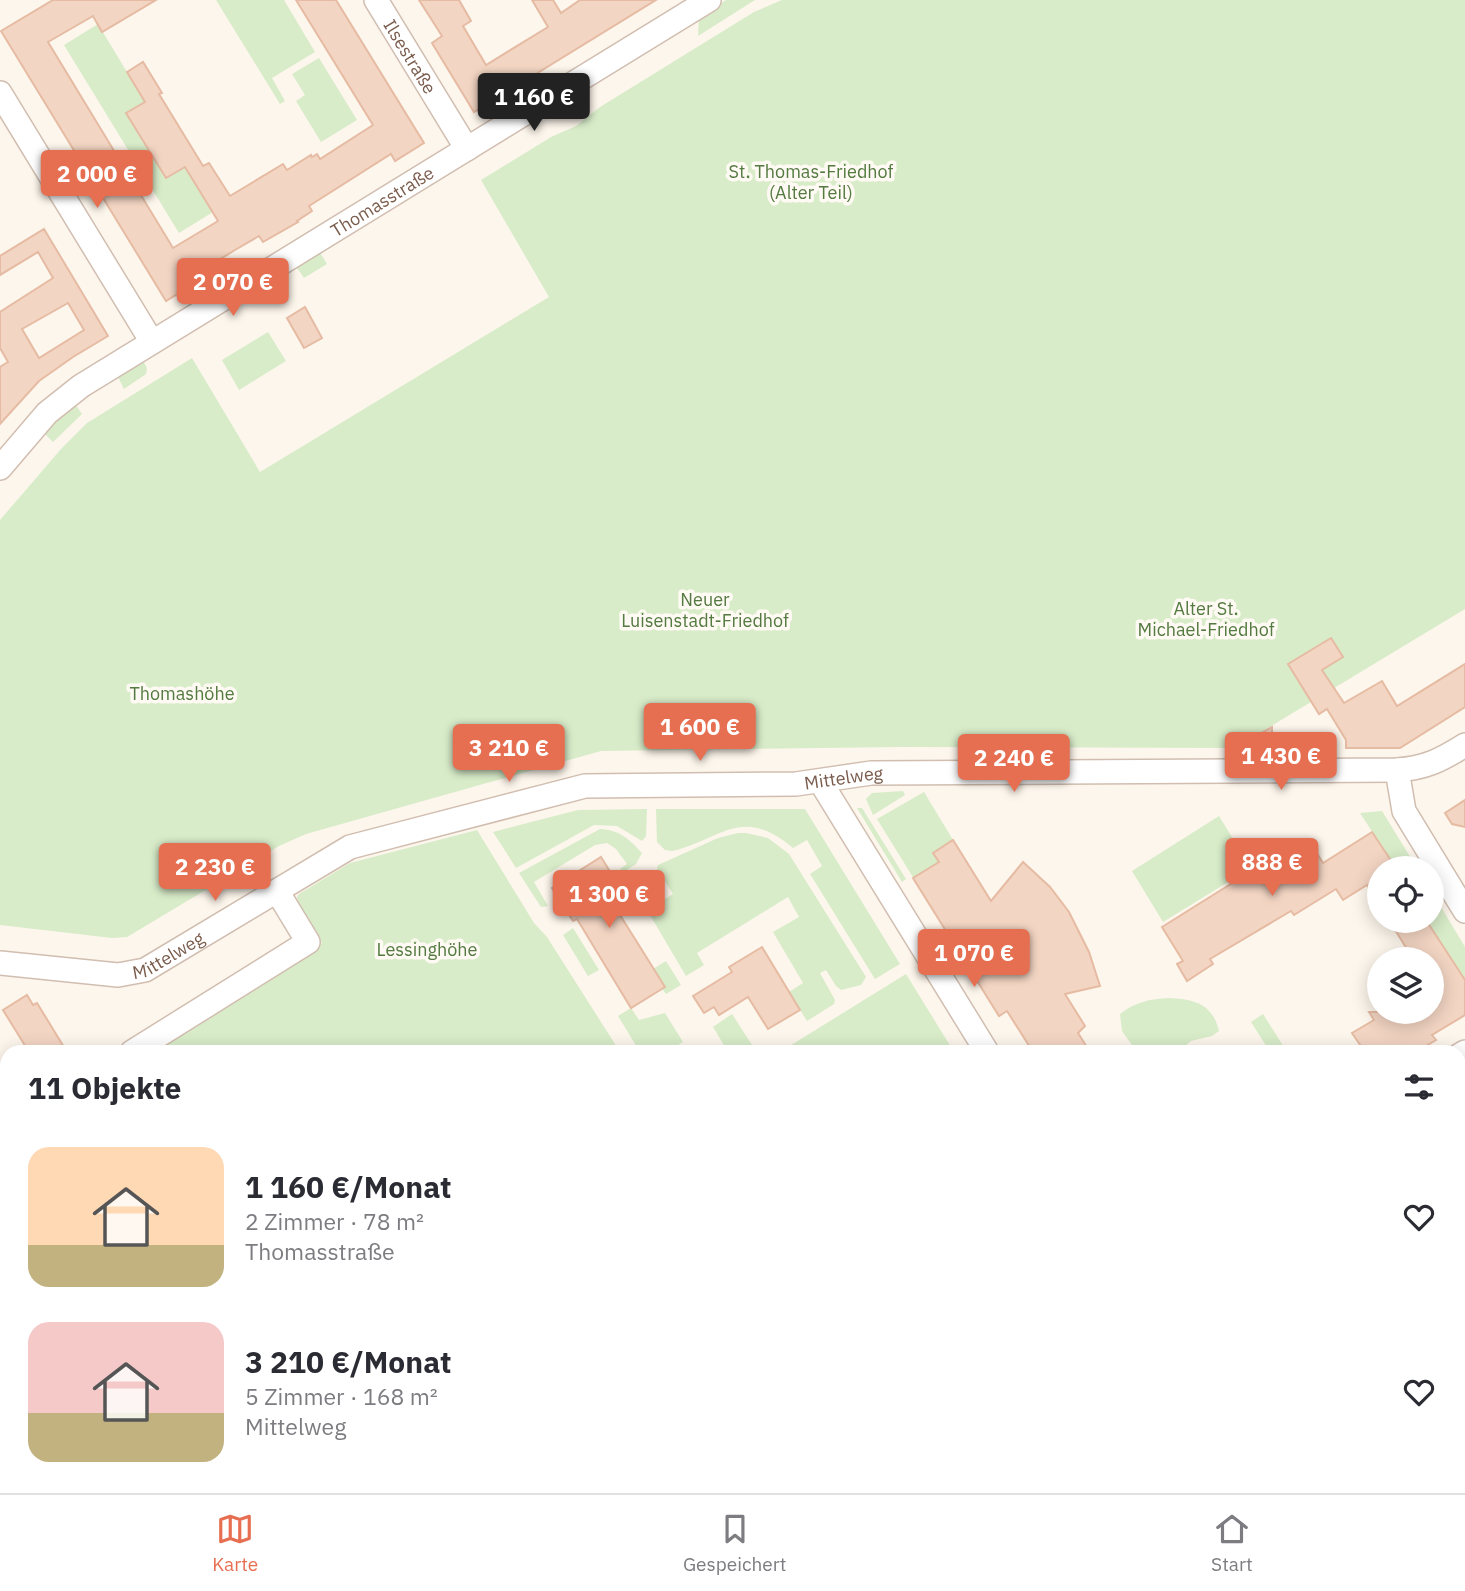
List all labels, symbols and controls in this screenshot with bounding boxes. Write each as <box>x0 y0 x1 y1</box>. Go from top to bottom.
street label: Ilsestraße <box>379 15 442 98</box>
pin: 1 160 € <box>469 74 599 133</box>
text: 1 160 € <box>494 81 574 111</box>
pin: 2 000 € <box>32 150 162 210</box>
text: 2 000 € <box>57 158 137 188</box>
street label: Thomasstraße <box>326 160 438 242</box>
park label: St. Thomas-Friedhof (Alter Teil) <box>729 160 894 204</box>
pin: 2 070 € <box>168 258 298 318</box>
text: 2 070 € <box>193 266 273 296</box>
park label: Neuer Luisenstadt-Friedhof <box>621 588 789 632</box>
park label: Alter St. Michael-Friedhof <box>1138 597 1275 641</box>
park label: Thomashöhe <box>129 682 235 705</box>
pin: 1 600 € <box>635 704 765 763</box>
text: 1 600 € <box>660 711 740 741</box>
pin: 3 210 € <box>444 724 574 784</box>
text: 3 210 € <box>469 732 549 762</box>
pin: 1 430 € <box>1216 732 1346 792</box>
pin: 2 240 € <box>949 734 1079 794</box>
text: 1 430 € <box>1241 740 1321 770</box>
text: 2 240 € <box>974 742 1054 772</box>
street label: Mittelweg <box>803 761 884 794</box>
pin: 888 € <box>1223 838 1321 898</box>
pin: 2 230 € <box>150 844 280 903</box>
text: 888 € <box>1241 846 1303 876</box>
text: 2 230 € <box>175 851 255 881</box>
map controls <box>1367 856 1444 1024</box>
button: locate <box>1367 856 1444 933</box>
pin: 1 300 € <box>544 870 674 930</box>
text: 1 300 € <box>569 878 649 908</box>
street label: Mittelweg <box>130 926 208 984</box>
pin: 1 070 € <box>909 930 1039 989</box>
text: 1 070 € <box>934 937 1014 967</box>
park label: Lessinghöhe <box>377 938 478 961</box>
button: layers <box>1367 947 1444 1024</box>
text: 11 Objekte <box>28 1068 181 1107</box>
icon: filters <box>1400 1068 1438 1106</box>
text: 1 160 €/Monat <box>245 1167 452 1206</box>
icon: home <box>84 1175 168 1259</box>
icon: heart <box>1400 1198 1438 1236</box>
text: 2 Zimmer · 78 m² <box>245 1206 424 1236</box>
text: Thomasstraße <box>245 1236 395 1266</box>
text: 3 210 €/Monat <box>245 1342 452 1381</box>
icon: home <box>84 1350 168 1434</box>
icon: heart <box>1400 1373 1438 1411</box>
text: 5 Zimmer · 168 m² <box>245 1381 438 1411</box>
text: Mittelweg <box>245 1411 346 1441</box>
tab: Karte <box>212 1510 258 1576</box>
tab: Gespeichert <box>683 1510 786 1576</box>
tab: Start <box>1211 1510 1253 1576</box>

